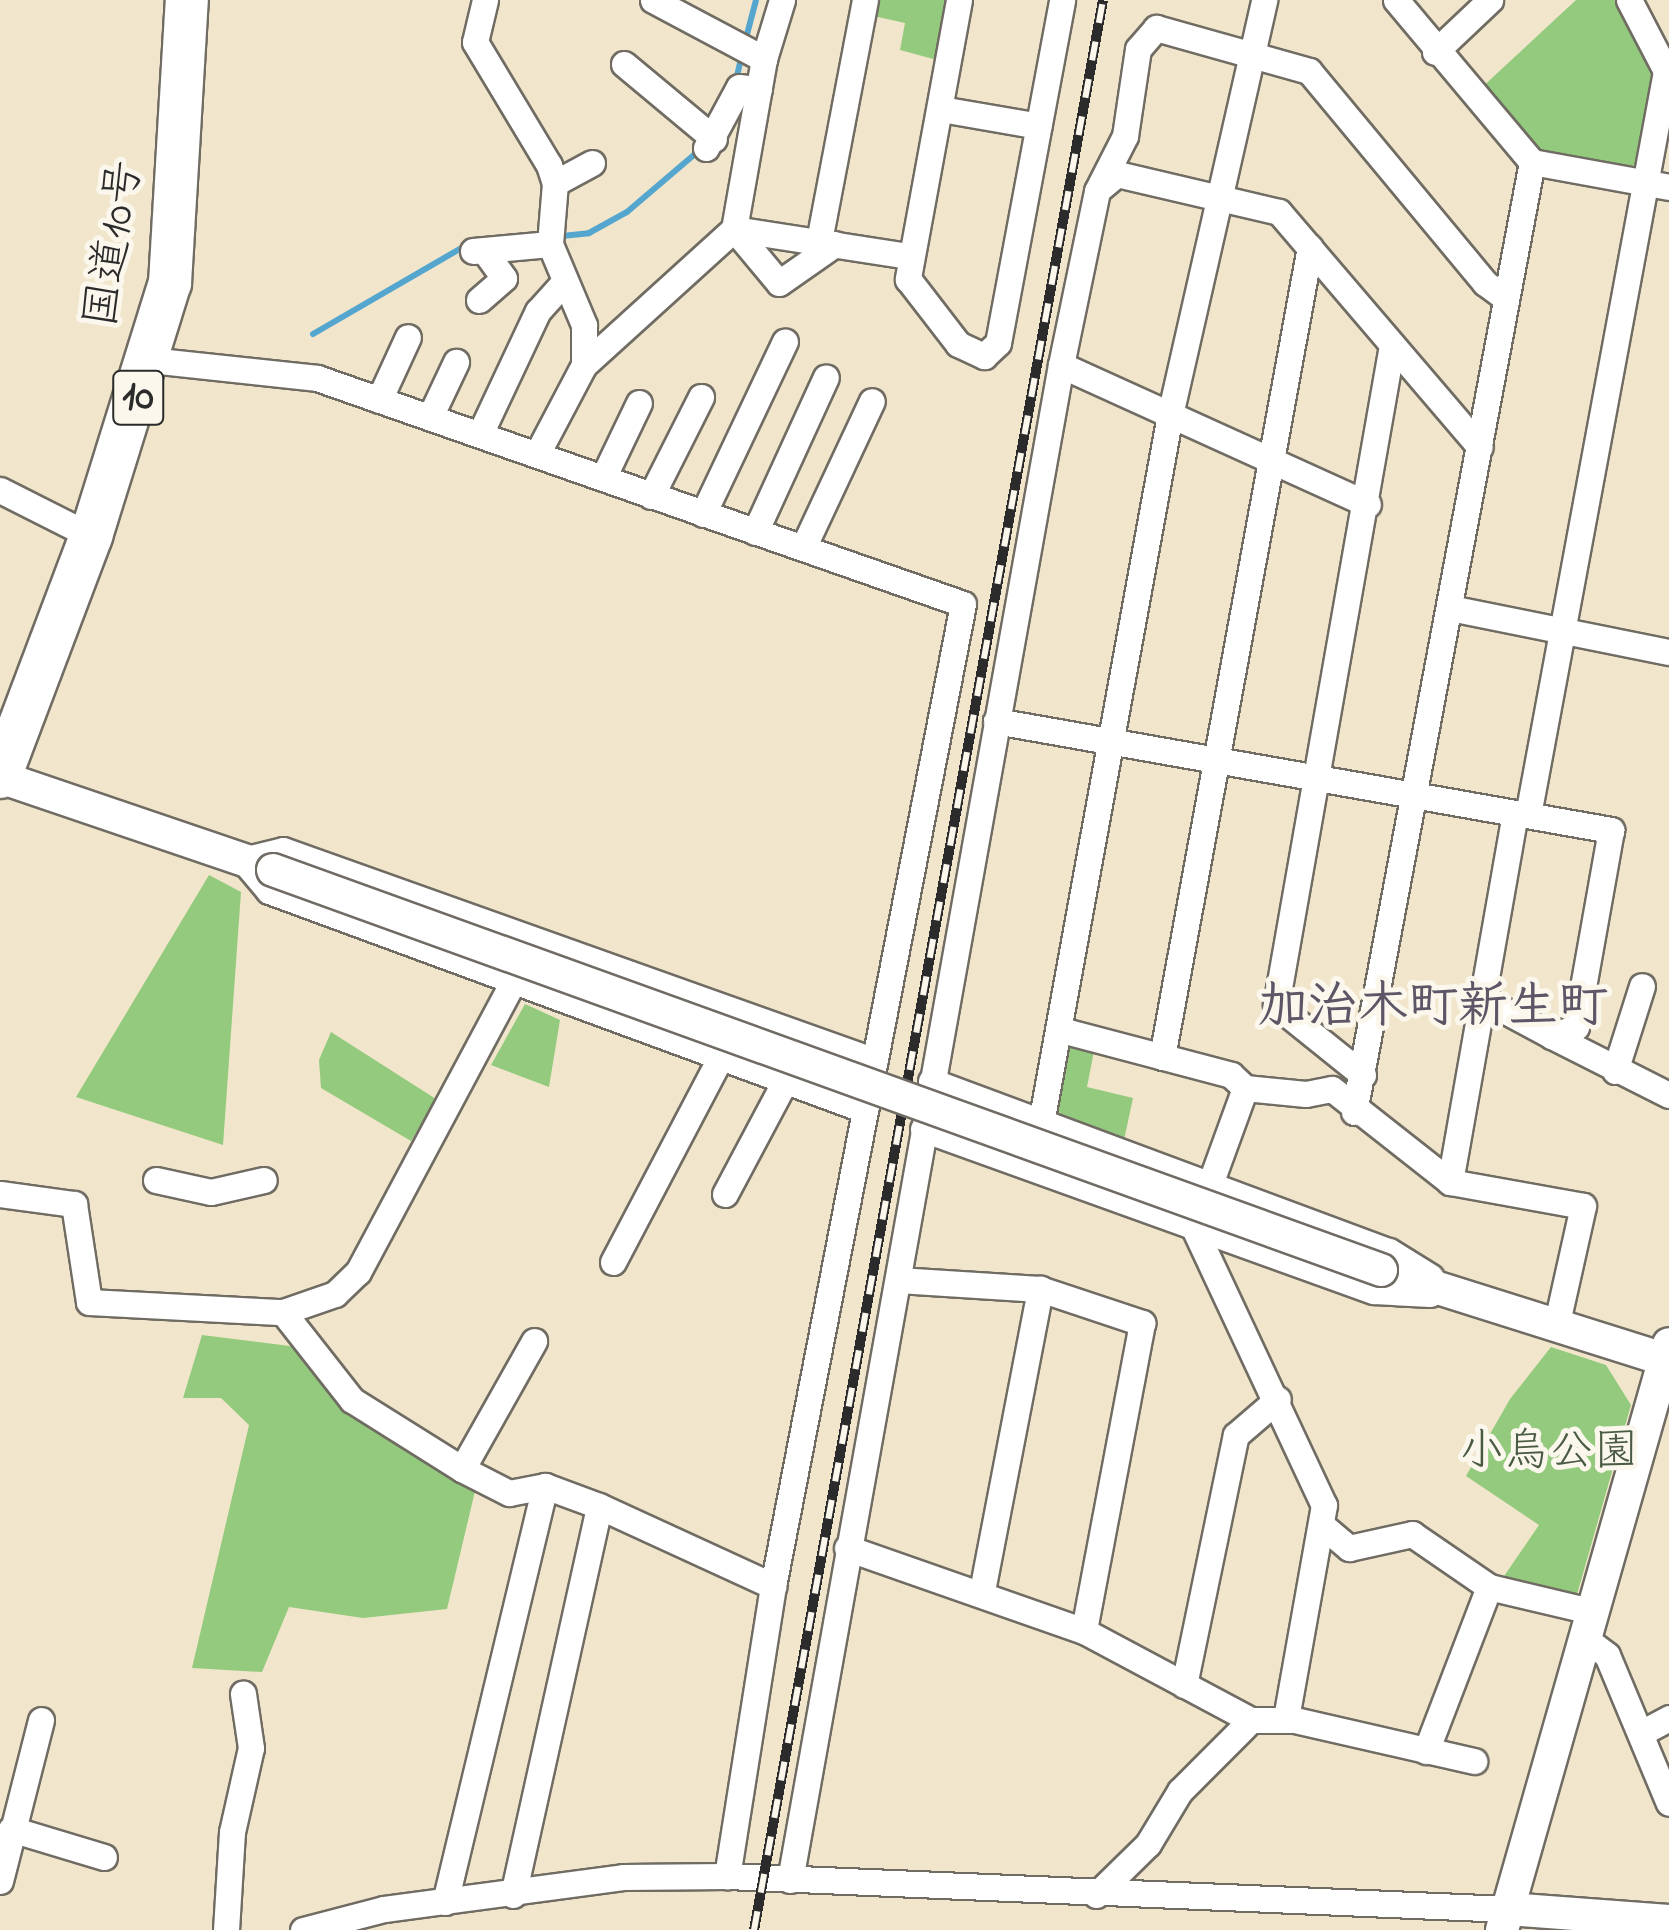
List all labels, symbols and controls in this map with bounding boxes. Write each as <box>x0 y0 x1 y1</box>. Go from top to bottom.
street label: 国道10号 <box>76 156 156 332</box>
road number: 10 <box>110 361 166 435</box>
district label: 加治木町新生町 <box>1258 979 1608 1039</box>
park label: 小烏公園 <box>1459 1427 1639 1481</box>

